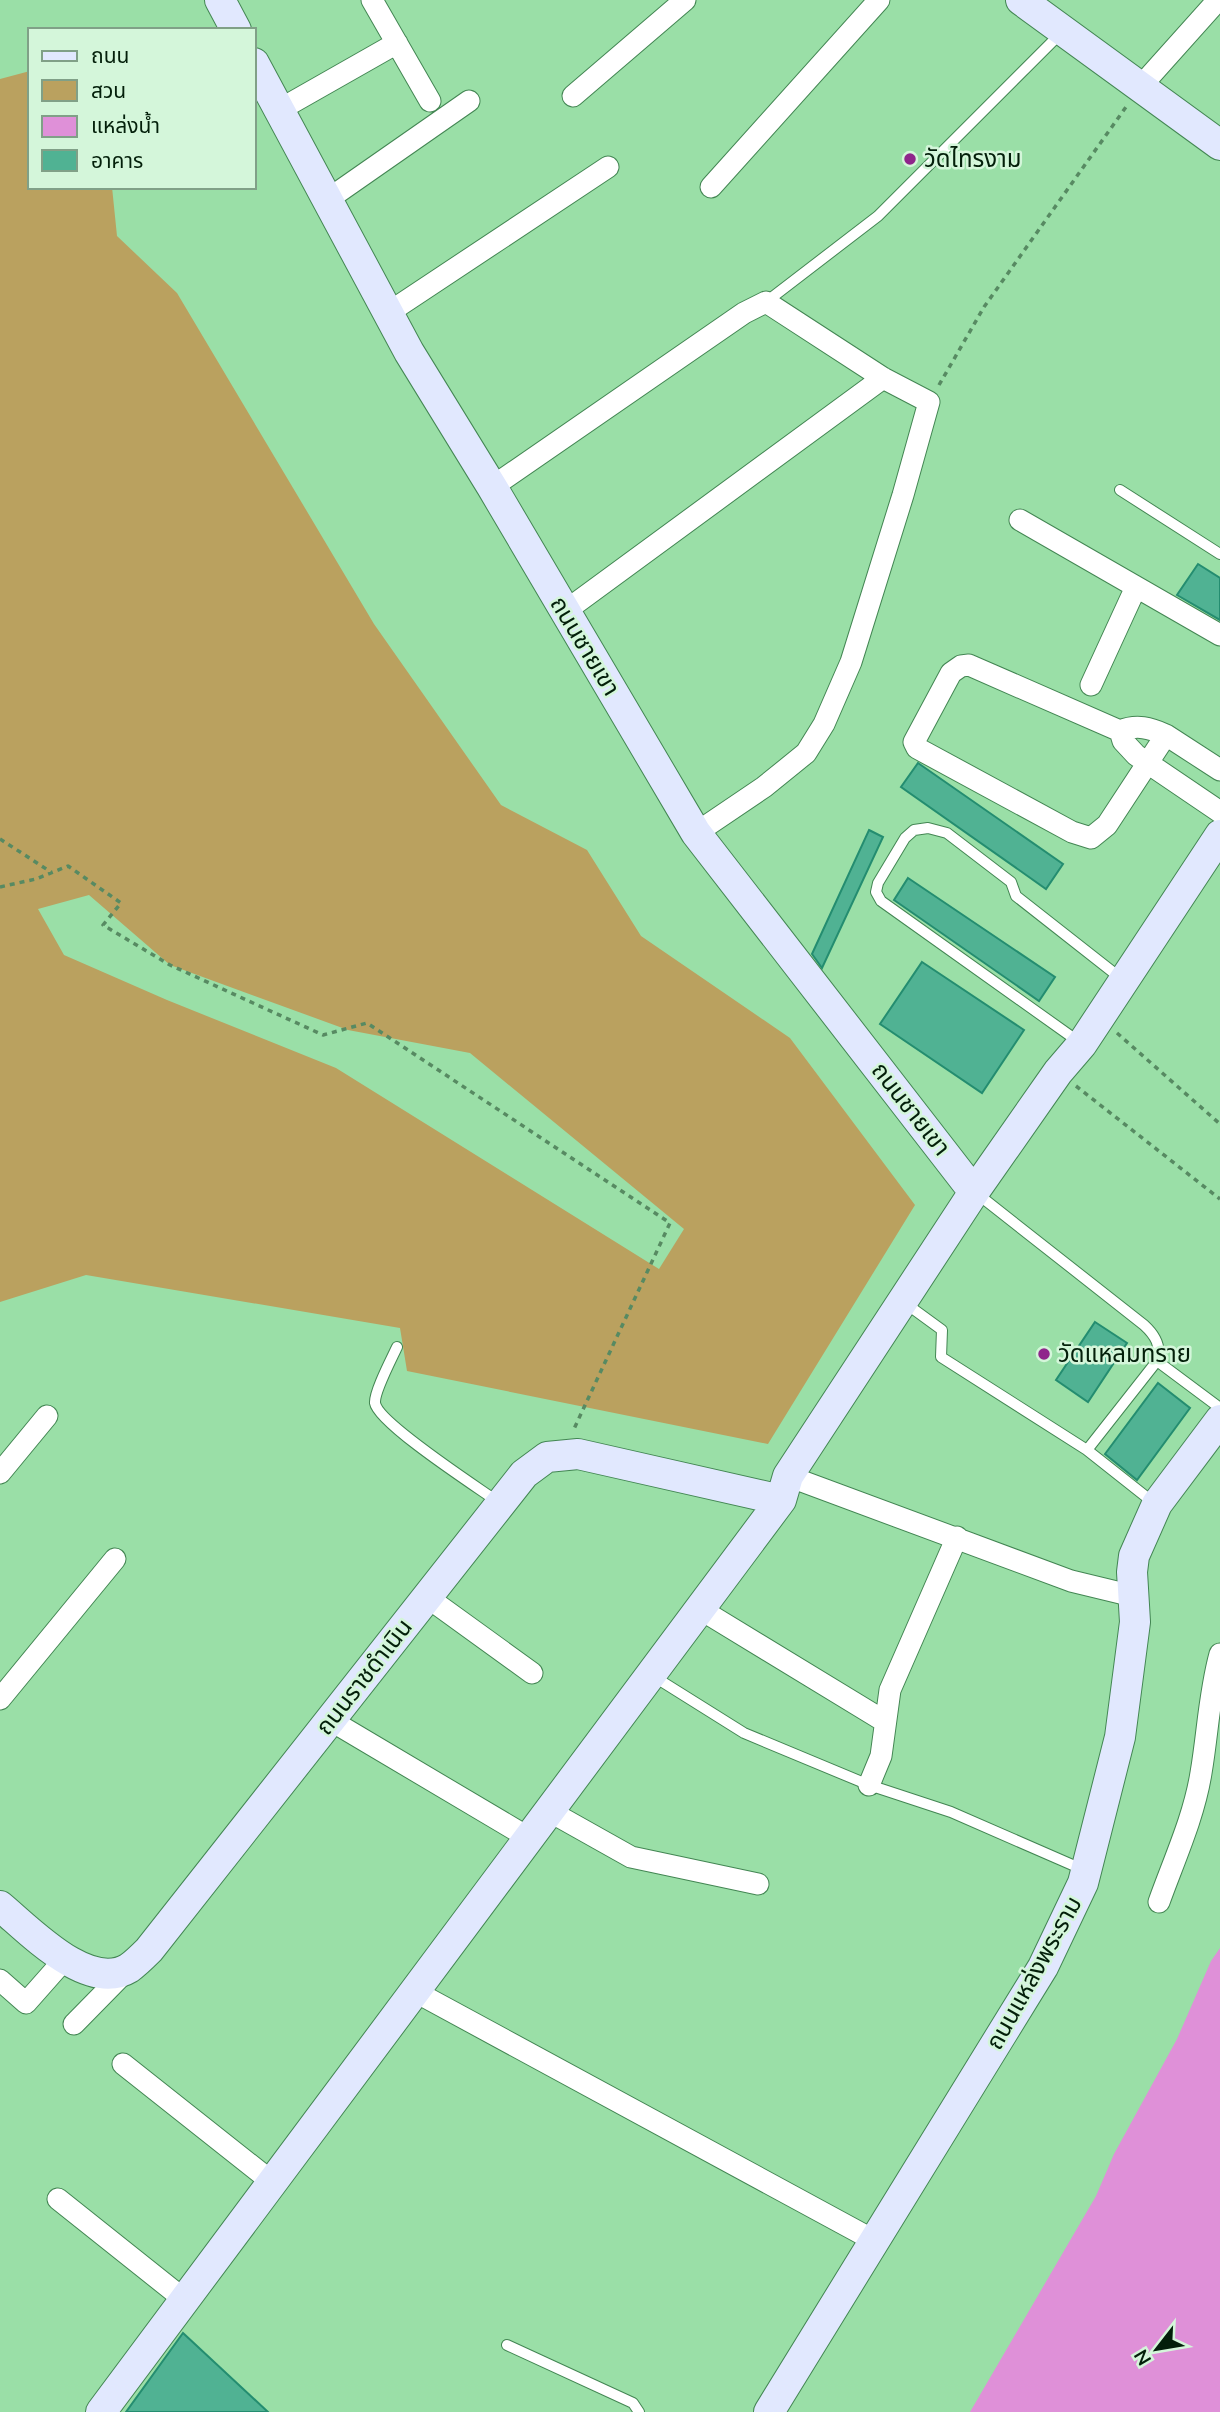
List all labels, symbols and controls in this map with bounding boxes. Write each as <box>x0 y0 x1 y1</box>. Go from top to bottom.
legend <box>28 28 256 189</box>
text: ถนน <box>91 42 129 68</box>
text: สวน <box>91 77 126 103</box>
text: แหล่งน้ำ <box>91 111 160 138</box>
place label: วัดไทรงาม <box>924 143 1022 173</box>
text: อาคาร <box>91 147 143 173</box>
marker: วัดไทรงาม <box>902 151 918 167</box>
street label: ถนนชายเขา <box>544 590 627 701</box>
street label: ถนนชายเขา <box>866 1056 958 1161</box>
place label: วัดแหลมทราย <box>1058 1338 1191 1368</box>
marker: วัดแหลมทราย <box>1036 1346 1052 1362</box>
street label: ถนนราชดำเนิน <box>308 1612 418 1741</box>
street label: ถนนแหล่งพระราม <box>979 1891 1088 2055</box>
north arrow <box>1122 2314 1192 2384</box>
text: N <box>1128 2345 1156 2370</box>

